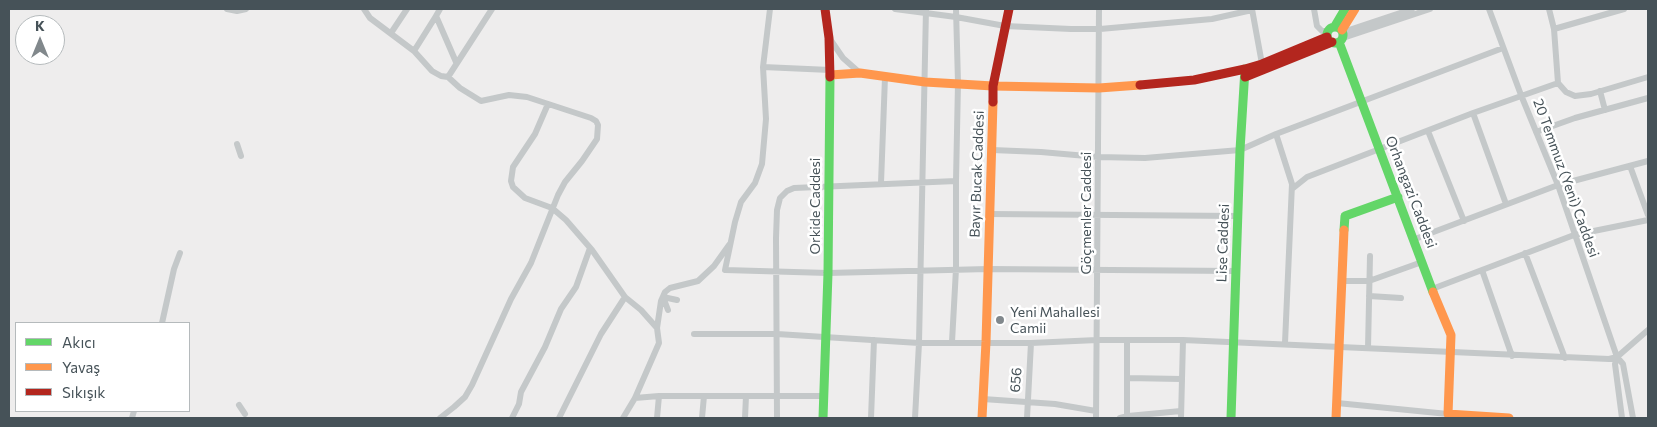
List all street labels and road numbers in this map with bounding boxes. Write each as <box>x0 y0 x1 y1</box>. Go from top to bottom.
street label: 20 Temmuz (Yeni) Caddesi <box>1529 96 1603 260</box>
street label: Bayır Bucak Caddesi <box>966 110 988 238</box>
street label: Orhangazi Caddesi <box>1382 133 1440 251</box>
street label: Göçmenler Caddesi <box>1078 152 1094 274</box>
street label: Orkide Caddesi <box>807 158 823 254</box>
street label: Lise Caddesi <box>1213 203 1233 283</box>
street label: 656 <box>1007 367 1025 393</box>

